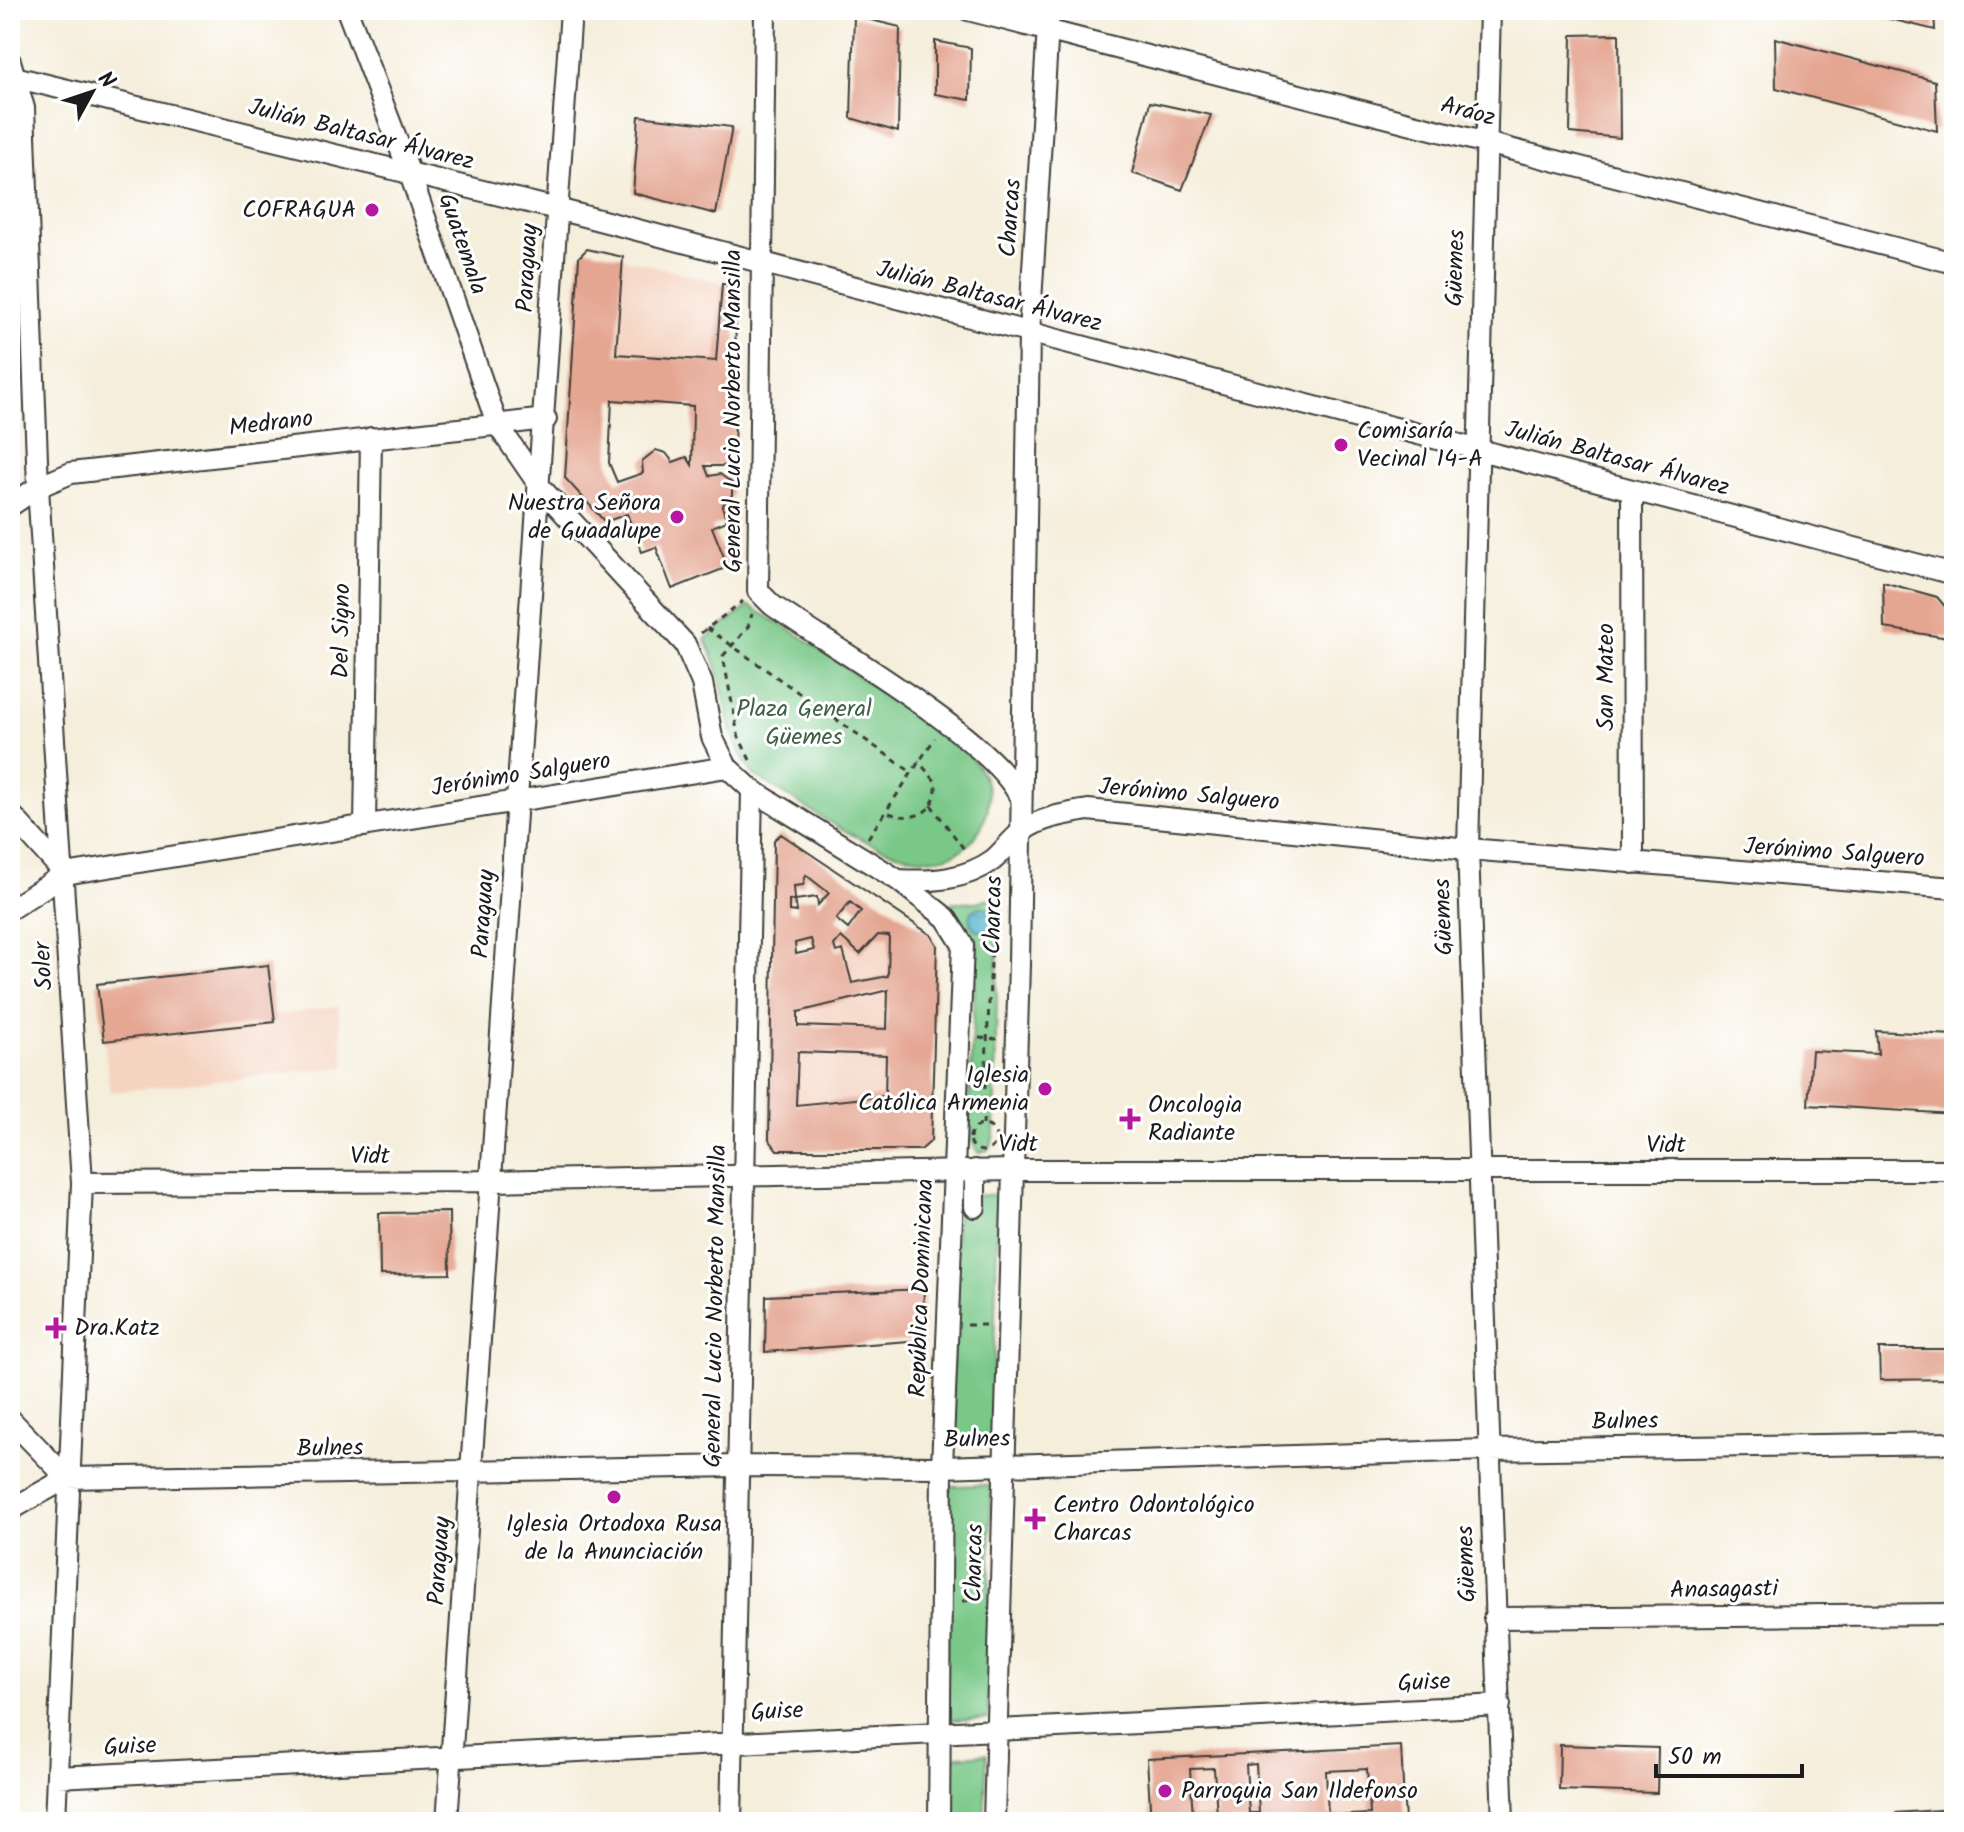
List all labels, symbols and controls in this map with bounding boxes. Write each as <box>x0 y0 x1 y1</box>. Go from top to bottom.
north arrow <box>52 52 132 132</box>
text: N <box>88 64 123 97</box>
street label: Aráoz <box>1436 86 1500 138</box>
street label: Julián Baltasar Álvarez <box>244 88 478 182</box>
street label: Charcas <box>989 177 1033 259</box>
street label: Guatemala <box>426 188 498 300</box>
place label: COFRAGUA <box>242 191 356 230</box>
marker: COFRAGUA <box>363 201 381 219</box>
street label: Paraguay <box>506 222 550 313</box>
street label: Güemes <box>1435 229 1477 307</box>
street label: General Lucio Norberto Mansilla <box>714 249 753 573</box>
street label: Julián Baltasar Álvarez <box>872 250 1106 344</box>
street label: Medrano <box>227 399 315 449</box>
street label: Julián Baltasar Álvarez <box>1500 410 1734 508</box>
place label: Comisaría Vecinal 14-A <box>1357 412 1483 479</box>
marker: Comisaría Vecinal 14-A <box>1332 436 1350 454</box>
place label: Nuestra Señora de Guadalupe <box>508 484 661 551</box>
marker: Nuestra Señora de Guadalupe <box>668 508 686 526</box>
street label: Del Signo <box>322 583 362 679</box>
street label: San Mateo <box>1587 623 1626 731</box>
park label: Plaza General Güemes <box>736 690 872 757</box>
street label: Jerónimo Salguero <box>428 742 614 808</box>
street label: Jerónimo Salguero <box>1097 768 1281 822</box>
street label: Jerónimo Salguero <box>1742 827 1926 879</box>
street label: Paraguay <box>461 868 507 960</box>
street label: Charcas <box>974 875 1014 955</box>
street label: Güemes <box>1423 878 1465 956</box>
street label: Soler <box>23 939 65 991</box>
place label: Iglesia Católica Armenia <box>858 1056 1029 1123</box>
marker: Iglesia Católica Armenia <box>1036 1080 1054 1098</box>
place label: Oncologia Radiante <box>1148 1086 1242 1153</box>
marker: Oncologia Radiante <box>1119 1108 1141 1130</box>
street label: Vidt <box>998 1125 1039 1164</box>
street label: Vidt <box>1646 1126 1687 1165</box>
street label: Vidt <box>350 1137 391 1176</box>
street label: General Lucio Norberto Mansilla <box>694 1144 738 1468</box>
street label: República Dominicana <box>899 1178 945 1398</box>
place label: Dra.Katz <box>74 1309 160 1348</box>
marker: Dra.Katz <box>45 1317 67 1339</box>
street label: Bulnes <box>1591 1402 1659 1442</box>
street label: Bulnes <box>943 1420 1011 1460</box>
street label: Bulnes <box>296 1429 364 1469</box>
place label: Centro Odontológico Charcas <box>1053 1486 1255 1553</box>
marker: Iglesia Ortodoxa Rusa de la Anunciación <box>605 1488 623 1506</box>
place label: Iglesia Ortodoxa Rusa de la Anunciación <box>506 1505 722 1572</box>
marker: Centro Odontológico Charcas <box>1024 1508 1046 1530</box>
street label: Paraguay <box>417 1515 463 1607</box>
street label: Charcas <box>955 1523 995 1603</box>
street label: Güemes <box>1446 1525 1488 1603</box>
street label: Anasagasti <box>1670 1570 1780 1610</box>
street label: Guise <box>1397 1662 1452 1704</box>
street label: Guise <box>750 1691 805 1733</box>
street label: Guise <box>103 1726 158 1768</box>
scale bar <box>1656 1728 1802 1778</box>
text: 50 m <box>1668 1738 1722 1777</box>
place label: Parroquia San Ildefonso <box>1181 1772 1418 1811</box>
marker: Parroquia San Ildefonso <box>1156 1782 1174 1800</box>

